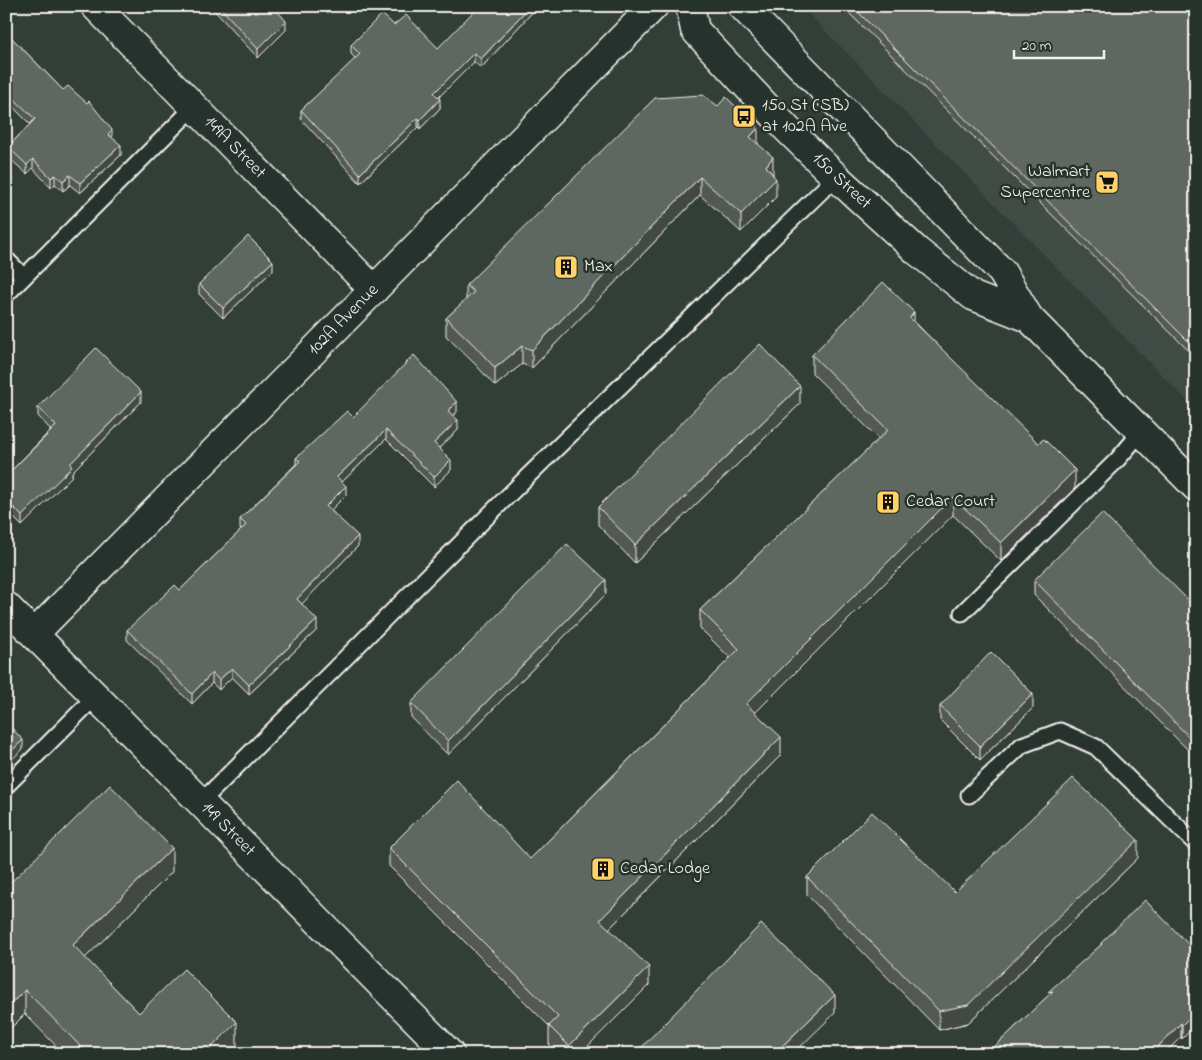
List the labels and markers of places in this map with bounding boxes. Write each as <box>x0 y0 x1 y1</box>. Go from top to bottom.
place label: 150 St (SB) at 102A Ave <box>762 93 849 140</box>
bus stop icon: 150 St (SB) at 102A Ave <box>731 103 757 129</box>
place label: Walmart Supercentre <box>1000 159 1091 206</box>
supermarket icon: Walmart Supercentre <box>1094 169 1120 195</box>
building icon: Max <box>553 254 579 280</box>
place label: Max <box>584 254 613 280</box>
building icon: Cedar Court <box>875 489 901 515</box>
place label: Cedar Court <box>906 489 995 515</box>
building icon: Cedar Lodge <box>590 856 616 882</box>
place label: Cedar Lodge <box>620 856 711 883</box>

